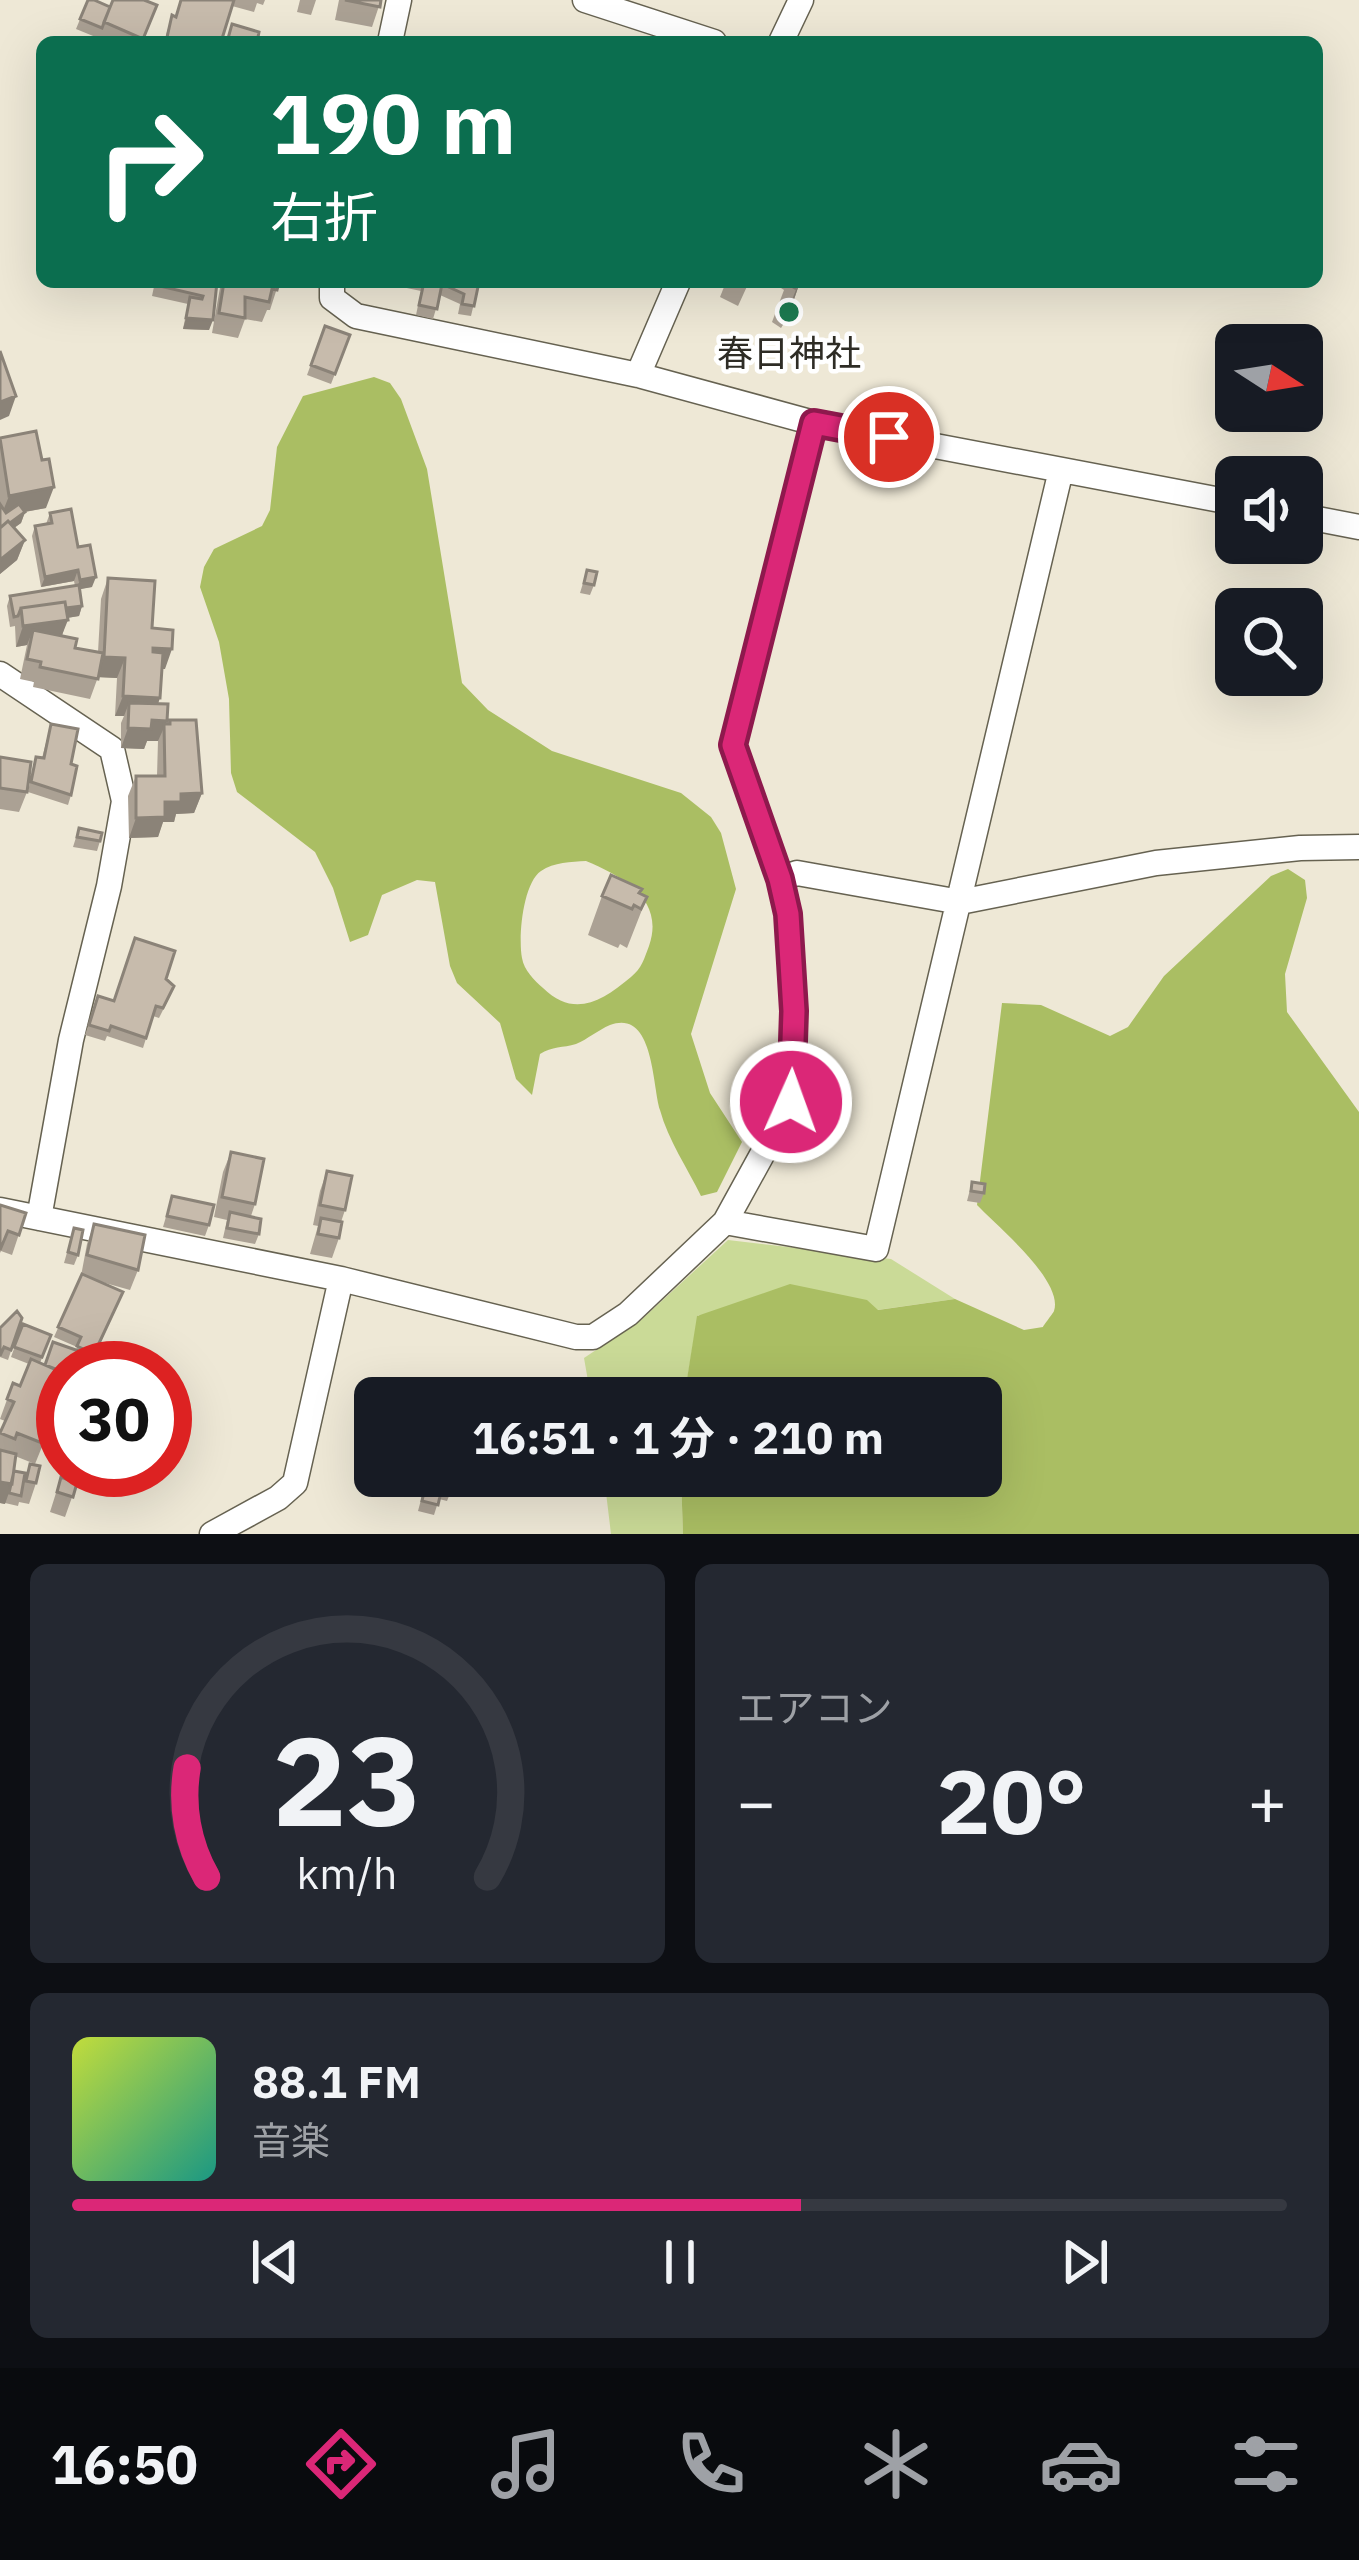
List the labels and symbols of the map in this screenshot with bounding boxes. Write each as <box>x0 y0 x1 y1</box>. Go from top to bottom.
marker: 春日神社 <box>776 299 802 325</box>
north arrow <box>1215 324 1323 432</box>
place label: 春日神社 <box>717 329 861 376</box>
pin <box>838 386 940 488</box>
position arrow <box>728 1039 854 1165</box>
speed limit sign: 30 <box>36 1341 192 1497</box>

